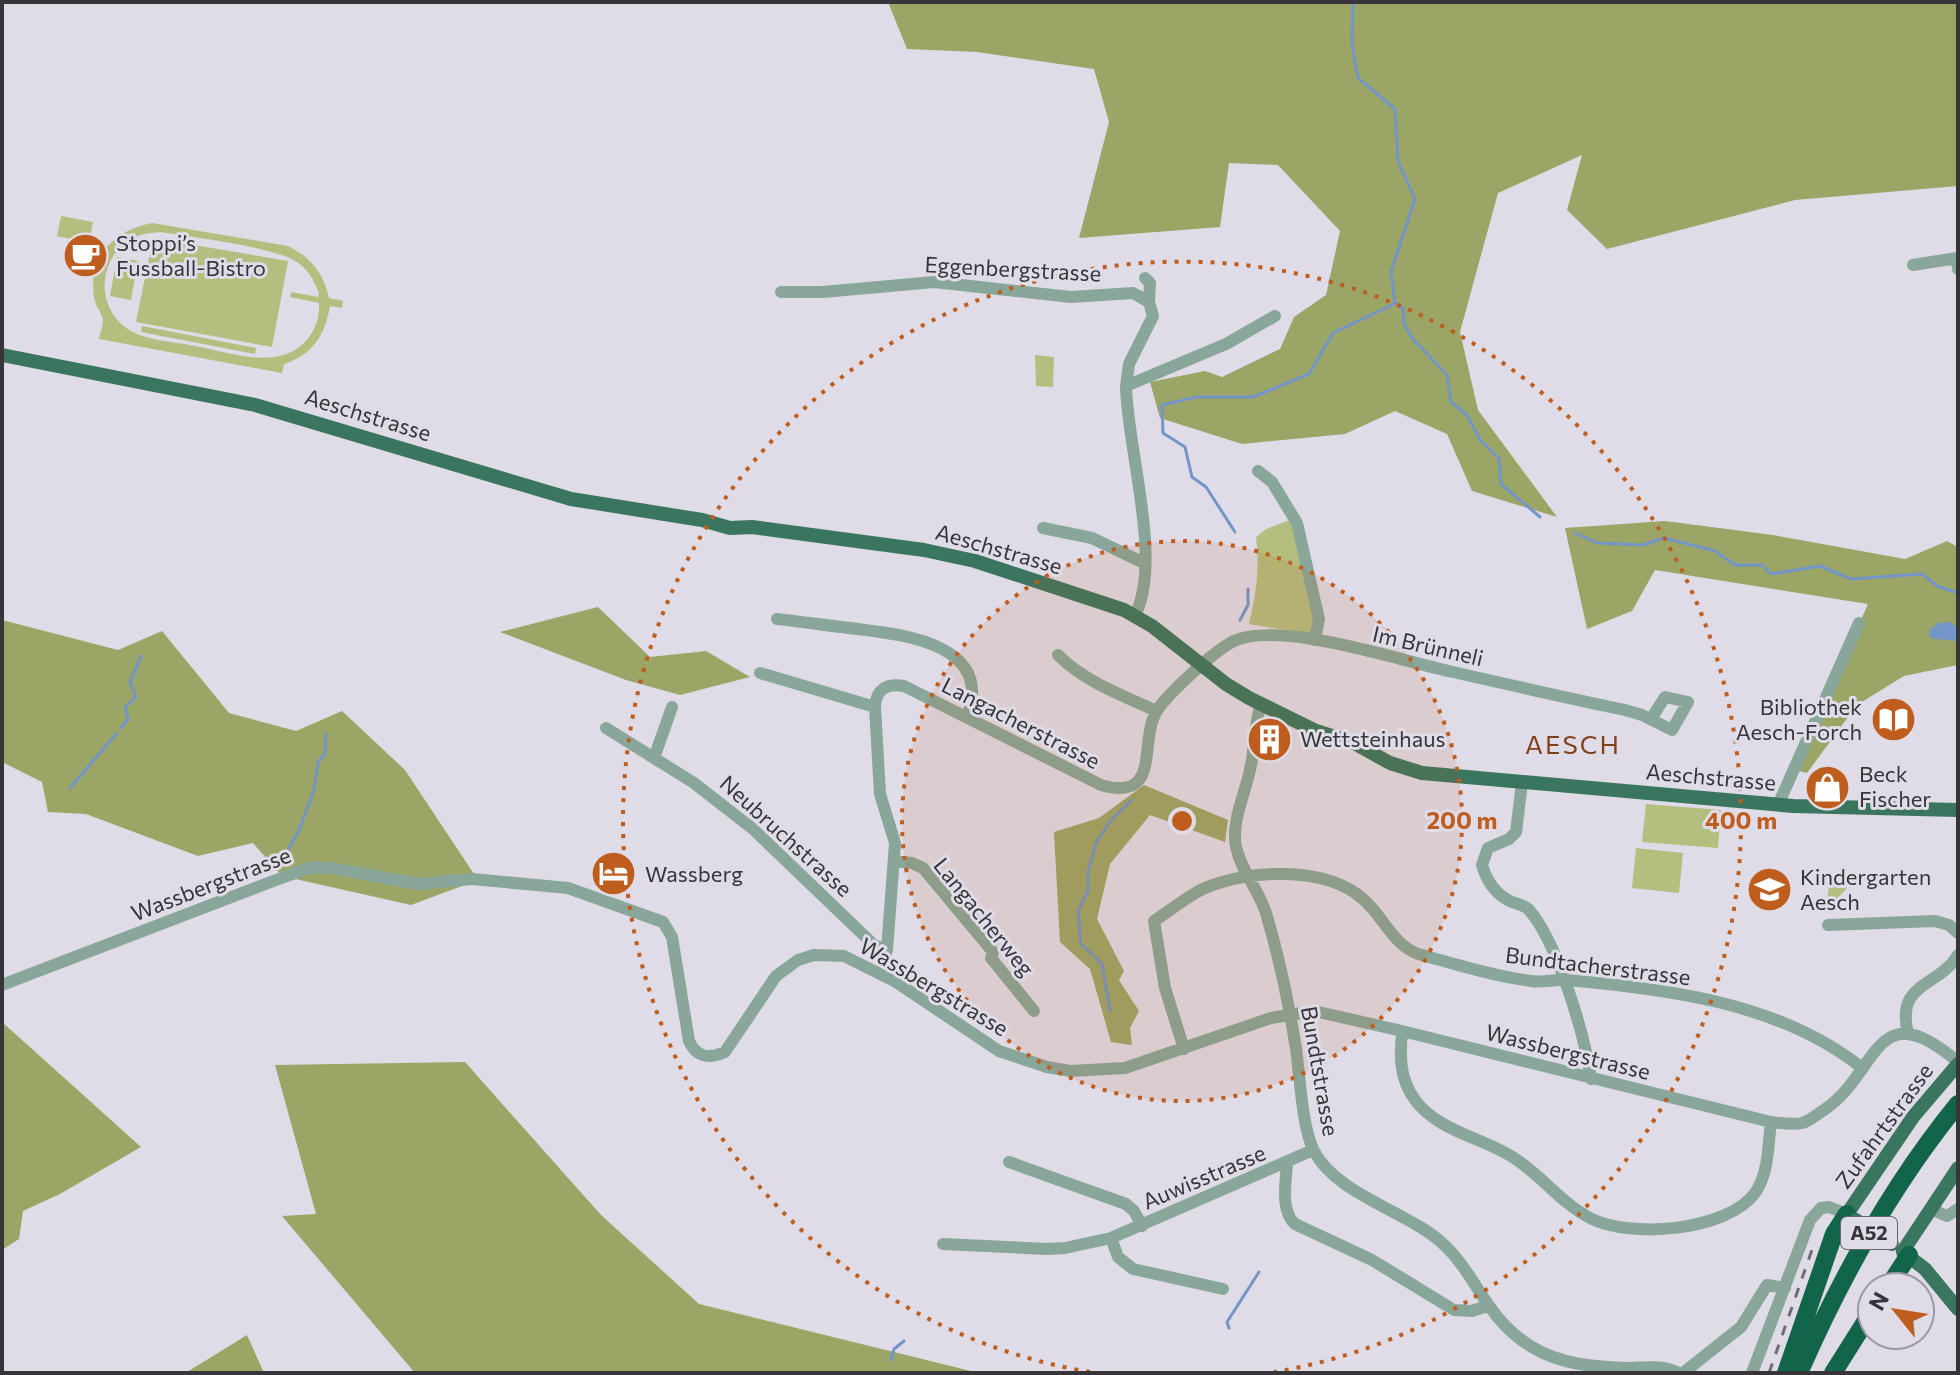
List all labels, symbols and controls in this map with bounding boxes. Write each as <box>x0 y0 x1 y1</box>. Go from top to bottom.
place label: Stoppi’s Fussball-Bistro <box>116 229 266 281</box>
cafe icon: Stoppi’s Fussball-Bistro <box>61 232 109 280</box>
street label: Eggenbergstrasse <box>924 250 1102 287</box>
street label: Aeschstrasse <box>302 383 434 446</box>
street label: Aeschstrasse <box>933 518 1066 579</box>
street label: Im Brünneli <box>1370 620 1486 671</box>
street label: Langacherstrasse <box>938 671 1105 774</box>
place label: Bibliothek Aesch-Forch <box>1736 693 1862 745</box>
library icon: Bibliothek Aesch-Forch <box>1869 696 1917 744</box>
building icon: Wettsteinhaus <box>1245 715 1293 763</box>
place label: Wettsteinhaus <box>1300 725 1445 752</box>
district label: AESCH <box>1525 728 1621 759</box>
street label: Aeschstrasse <box>1645 757 1777 796</box>
place label: Beck Fischer <box>1859 760 1931 812</box>
shop icon: Beck Fischer <box>1804 763 1852 811</box>
street label: Neubruchstrasse <box>715 769 858 902</box>
text: 200 m <box>1427 805 1497 834</box>
text: 400 m <box>1705 805 1777 834</box>
centre of rings <box>1168 807 1196 835</box>
street label: Wassbergstrasse <box>127 841 294 926</box>
hotel icon: Wassberg <box>590 850 638 898</box>
street label: Langacherweg <box>928 852 1040 981</box>
place label: Wassberg <box>645 860 743 887</box>
place label: Kindergarten Aesch <box>1800 863 1931 915</box>
school or university icon: Kindergarten Aesch <box>1745 866 1793 914</box>
street label: Wassbergstrasse <box>855 932 1014 1042</box>
street label: Bundtacherstrasse <box>1504 941 1692 990</box>
street label: Bundtstrasse <box>1296 1004 1345 1138</box>
street label: Wassbergstrasse <box>1483 1018 1653 1085</box>
street label: Zufahrtstrasse <box>1829 1058 1938 1194</box>
street label: Auwisstrasse <box>1138 1138 1269 1215</box>
road number: A52 <box>1841 1217 1897 1249</box>
north arrow <box>1856 1271 1936 1351</box>
text: N <box>1862 1287 1894 1315</box>

